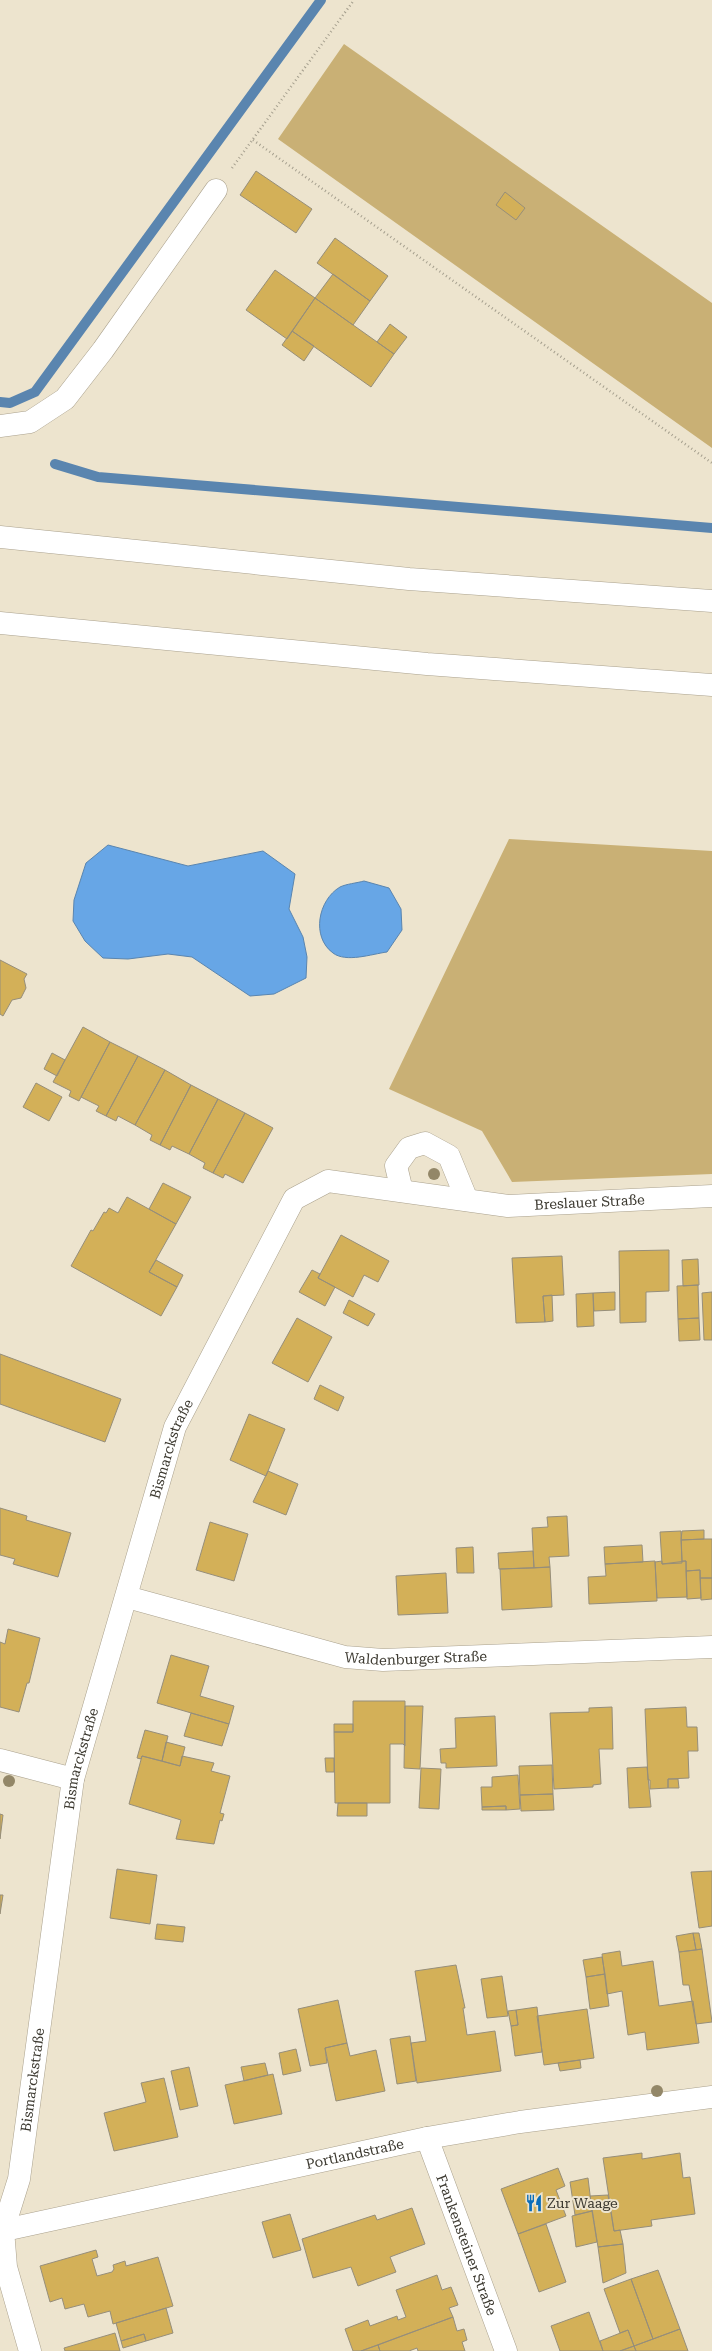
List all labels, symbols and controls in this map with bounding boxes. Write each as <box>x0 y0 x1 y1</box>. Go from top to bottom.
street label: Breslauer Straße <box>534 1191 645 1213</box>
street label: Bismarckstraße <box>147 1396 196 1501</box>
street label: Waldenburger Straße <box>344 1648 488 1668</box>
street label: Bismarckstraße <box>61 1706 101 1811</box>
street label: Bismarckstraße <box>17 2027 47 2133</box>
street label: Portlandstraße <box>304 2135 406 2172</box>
street label: Frankensteiner Straße <box>433 2172 500 2318</box>
restaurant icon: Zur Waage <box>524 2193 544 2213</box>
place label: Zur Waage <box>547 2195 618 2211</box>

